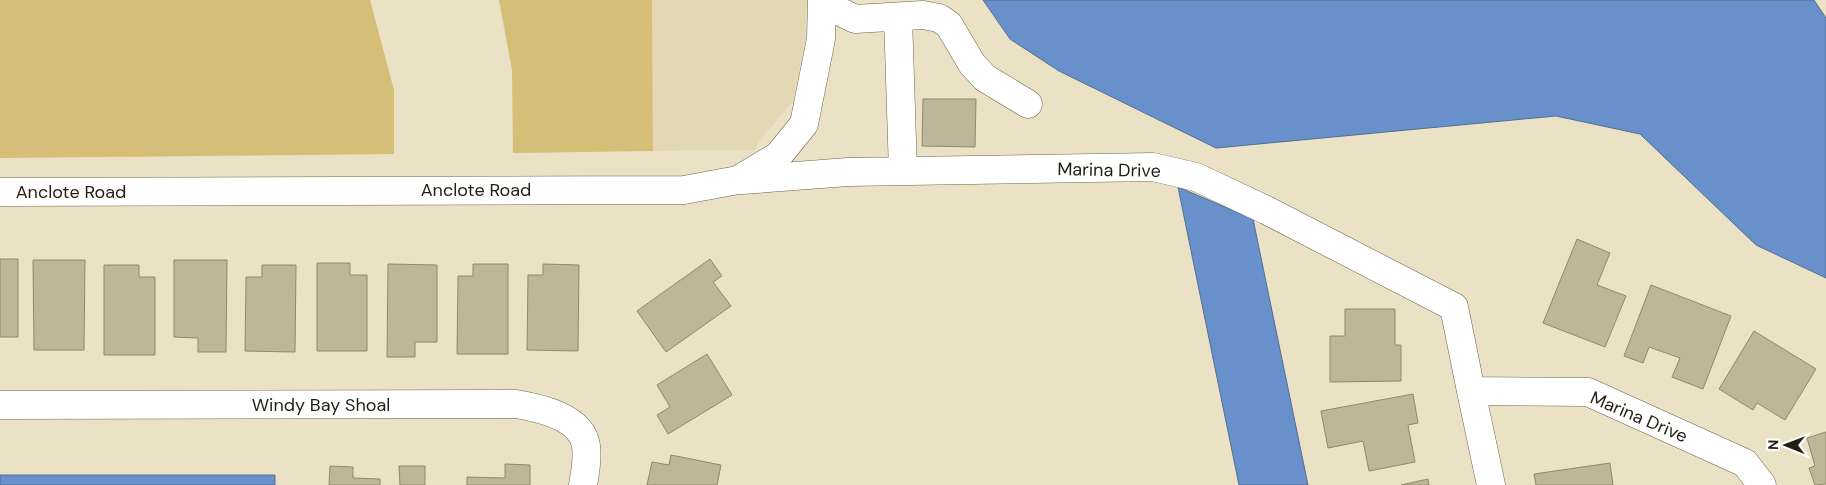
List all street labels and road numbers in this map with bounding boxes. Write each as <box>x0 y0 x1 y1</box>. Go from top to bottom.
street label: Marina Drive <box>1057 157 1161 183</box>
street label: Anclote Road <box>421 178 531 202</box>
street label: Anclote Road <box>16 180 126 204</box>
street label: Marina Drive <box>1587 386 1691 448</box>
street label: Windy Bay Shoal <box>252 393 390 417</box>

